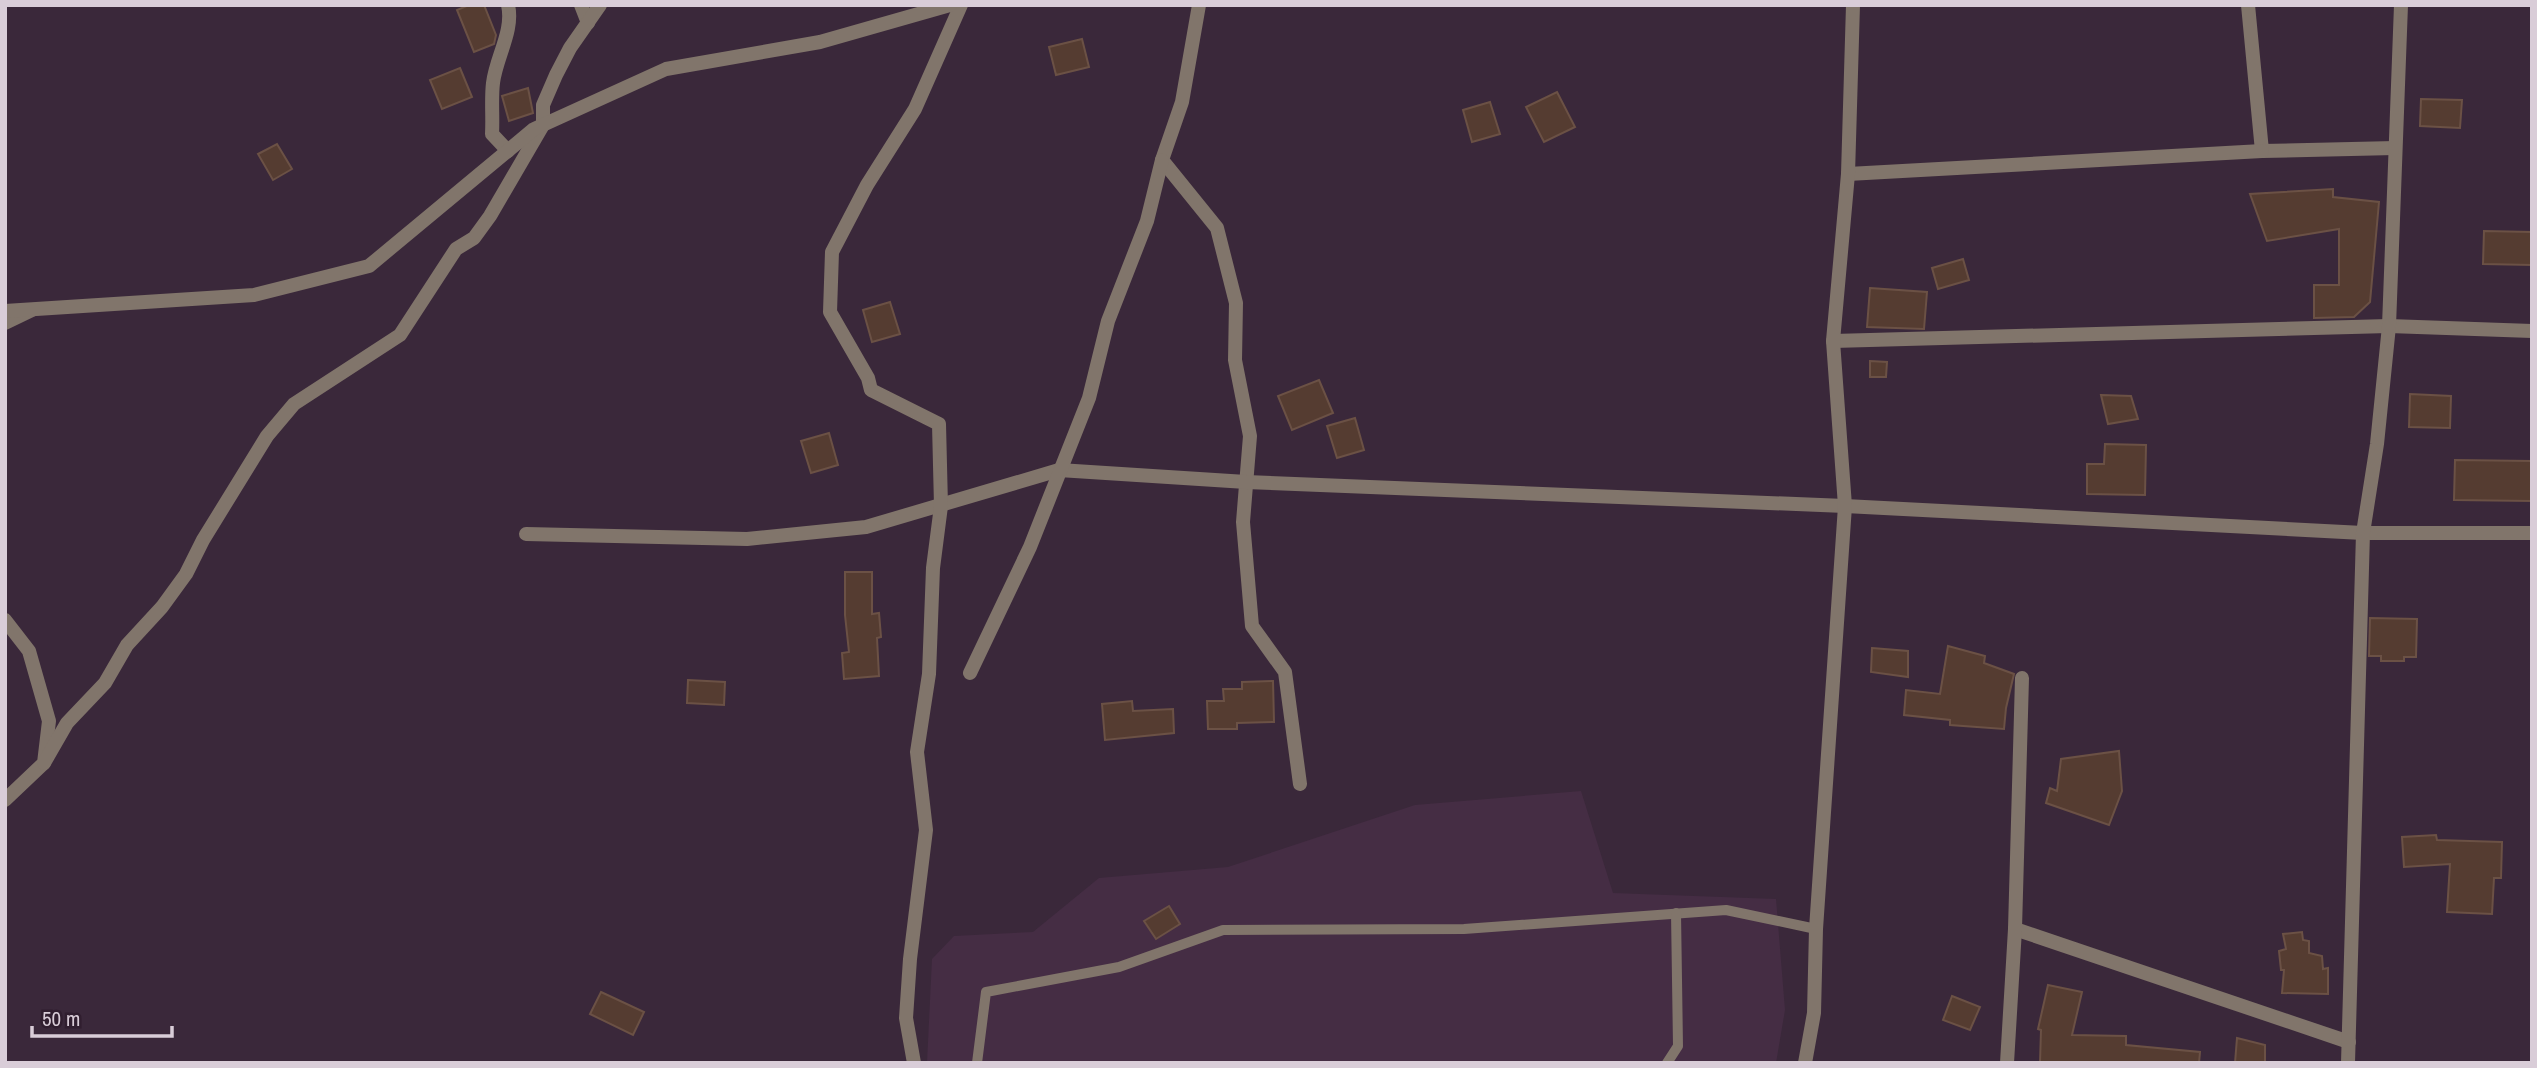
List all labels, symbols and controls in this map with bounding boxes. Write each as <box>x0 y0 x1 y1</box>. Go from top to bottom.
scale bar <box>32 995 172 1038</box>
text: 50 m <box>42 1004 80 1033</box>

